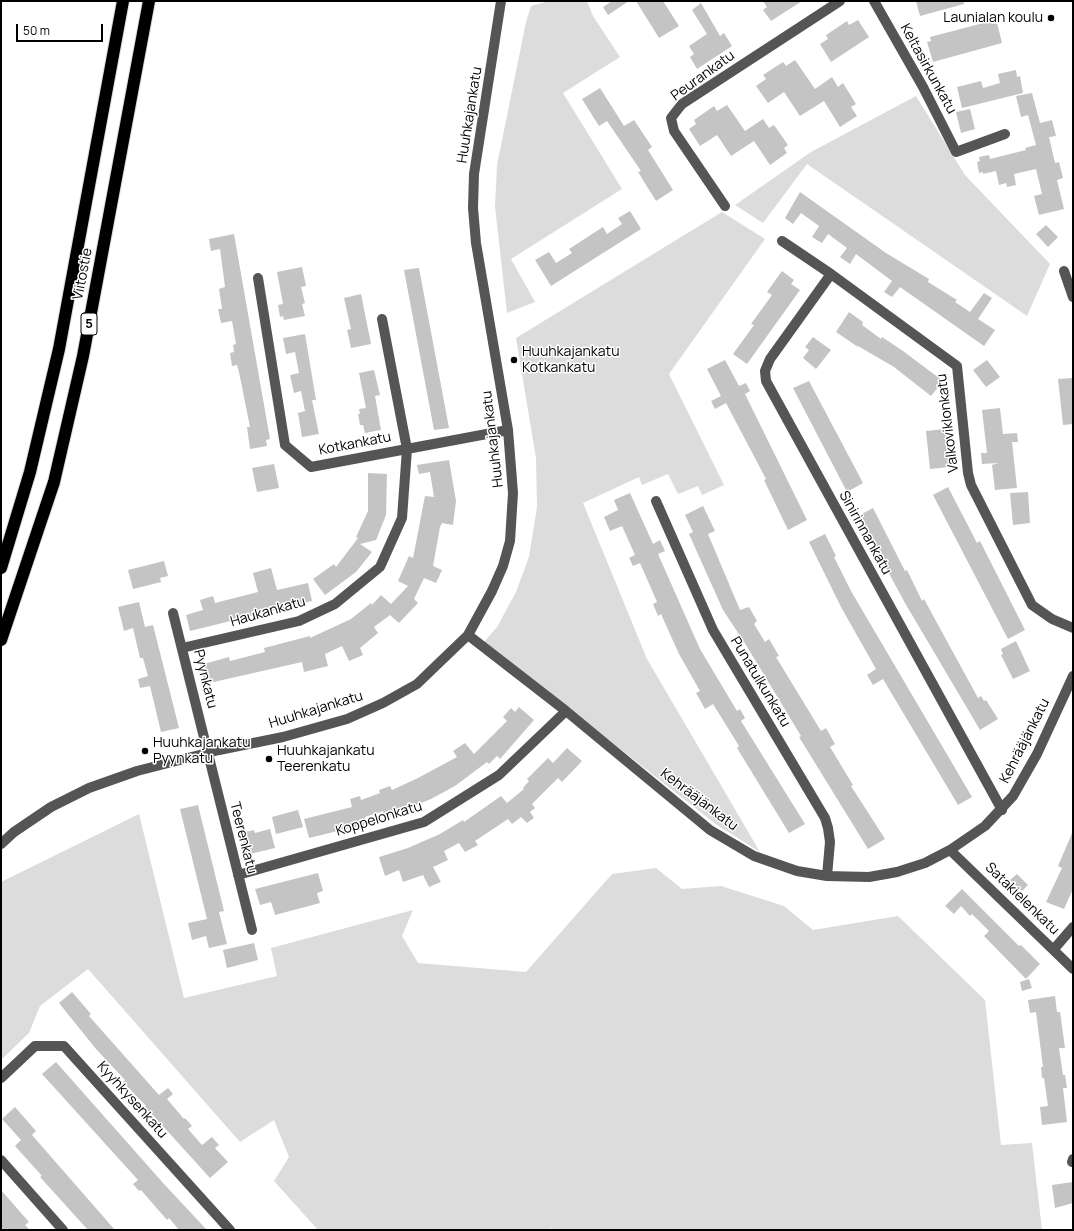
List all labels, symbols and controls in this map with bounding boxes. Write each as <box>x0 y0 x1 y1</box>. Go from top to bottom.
place label: Launialan koulu <box>943 10 1043 26</box>
marker: Launialan koulu <box>1046 13 1056 23</box>
scale bar <box>18 16 105 42</box>
street label: Keltasirkunkatu <box>896 21 960 117</box>
text: 50 m <box>23 22 50 39</box>
street label: Peurankatu <box>668 47 738 105</box>
street label: Huuhkajankatu <box>454 66 486 164</box>
street label: Viitostie <box>70 247 96 301</box>
road number: 5 <box>81 313 97 335</box>
place label: Huuhkajankatu Kotkankatu <box>522 344 619 376</box>
marker: Huuhkajankatu Kotkankatu <box>509 355 519 365</box>
street label: Valkoviklonkatu <box>934 373 962 473</box>
street label: Huuhkajankatu <box>479 390 507 488</box>
street label: Kotkankatu <box>317 429 393 459</box>
street label: Sinirinnankatu <box>835 488 895 578</box>
street label: Haukankatu <box>229 593 307 631</box>
street label: Punatulkunkatu <box>726 634 794 730</box>
street label: Pyynkatu <box>190 648 220 710</box>
street label: Huuhkajankatu <box>267 688 365 732</box>
street label: Kehrääjänkatu <box>996 696 1054 786</box>
place label: Huuhkajankatu Pyynkatu <box>153 735 250 768</box>
place label: Huuhkajankatu Teerenkatu <box>277 743 374 776</box>
marker: Huuhkajankatu Pyynkatu <box>140 746 150 756</box>
marker: Huuhkajankatu Teerenkatu <box>264 754 274 764</box>
street label: Kehrääjänkatu <box>657 765 741 835</box>
street label: Koppelonkatu <box>334 798 424 840</box>
street label: Teerenkatu <box>226 800 260 876</box>
street label: Satakielenkatu <box>981 859 1063 939</box>
street label: Kyyhkysenkatu <box>93 1058 171 1142</box>

